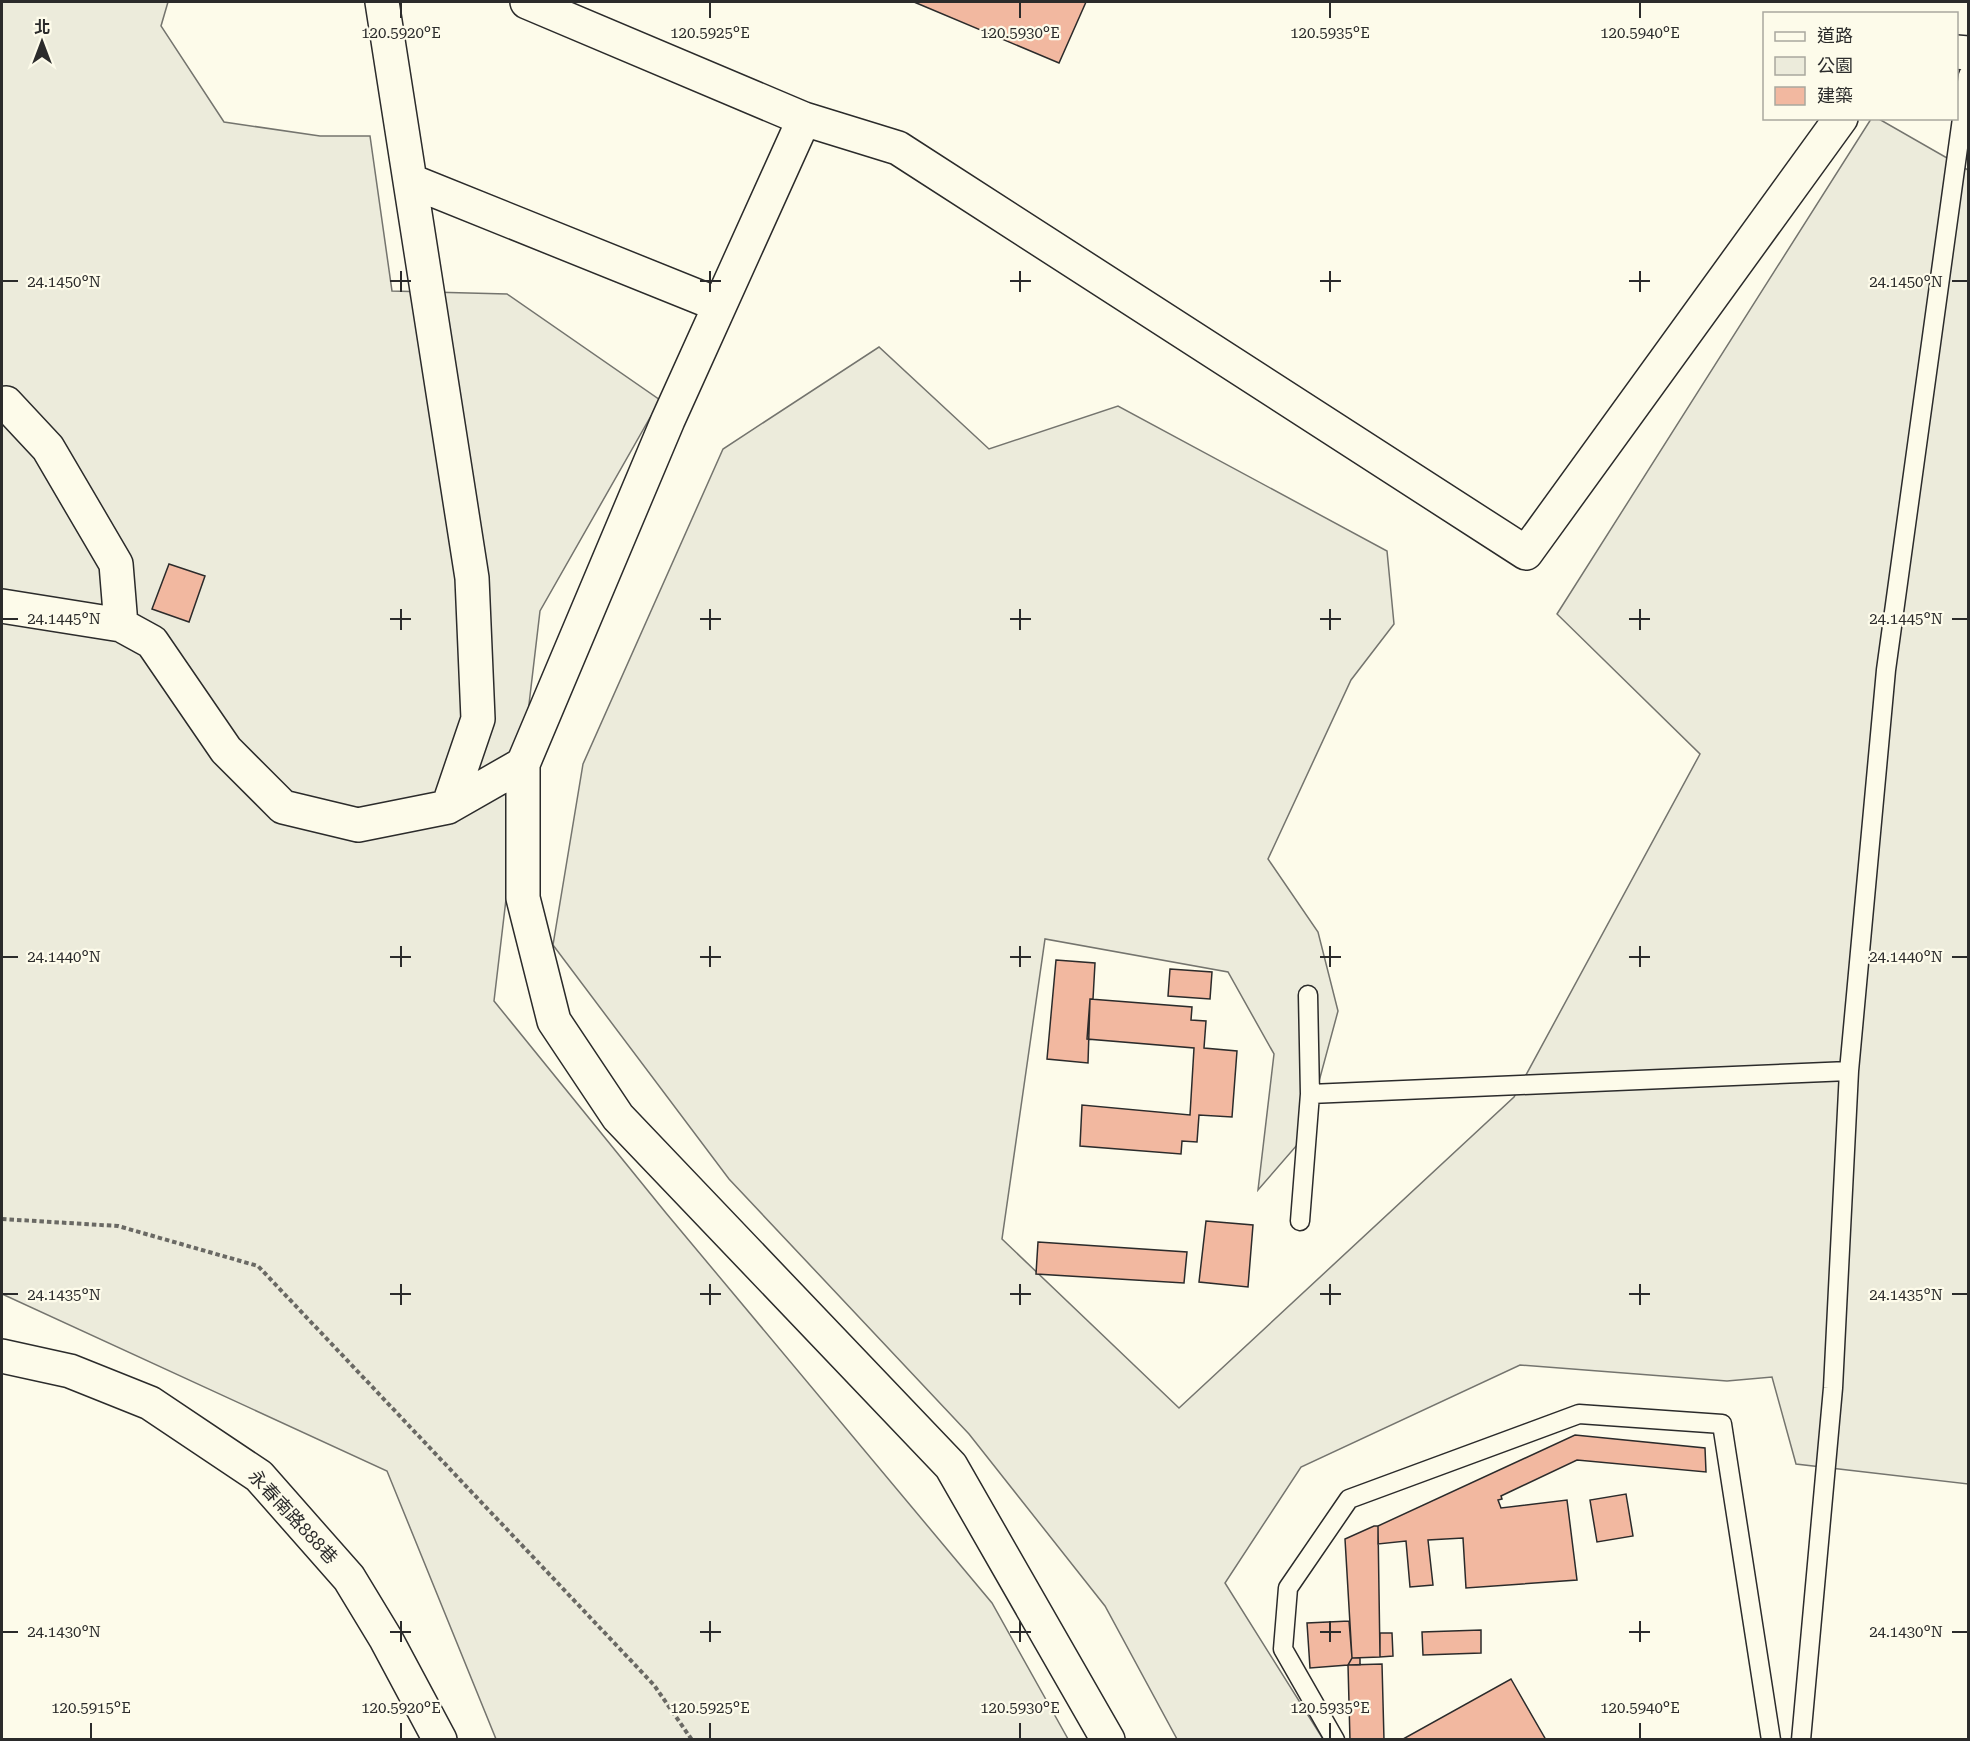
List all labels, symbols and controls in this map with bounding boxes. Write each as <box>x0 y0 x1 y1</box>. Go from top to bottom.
north arrow <box>12 12 72 72</box>
legend <box>1763 12 1958 120</box>
text: 北 <box>34 18 50 37</box>
text: 120.5920°E <box>361 24 441 42</box>
text: 120.5925°E <box>670 24 750 42</box>
text: 120.5930°E <box>980 24 1060 42</box>
text: 120.5935°E <box>1290 24 1370 42</box>
text: 120.5940°E <box>1600 24 1680 42</box>
text: 道路 <box>1817 25 1853 46</box>
text: 公園 <box>1817 55 1853 76</box>
text: 建築 <box>1817 85 1853 106</box>
text: 24.1450°N <box>27 273 101 291</box>
text: 24.1450°N <box>1869 273 1943 291</box>
text: 24.1445°N <box>27 610 101 628</box>
text: 24.1445°N <box>1869 610 1943 628</box>
text: 24.1440°N <box>27 948 101 966</box>
text: 24.1440°N <box>1869 948 1943 966</box>
text: 24.1435°N <box>27 1286 101 1304</box>
text: 24.1435°N <box>1869 1286 1943 1304</box>
street label: 永春南路888巷 <box>245 1466 342 1568</box>
text: 24.1430°N <box>27 1623 101 1641</box>
text: 24.1430°N <box>1869 1623 1943 1641</box>
text: 120.5915°E <box>51 1699 131 1717</box>
text: 120.5920°E <box>361 1699 441 1717</box>
text: 120.5925°E <box>670 1699 750 1717</box>
text: 120.5930°E <box>980 1699 1060 1717</box>
text: 120.5935°E <box>1290 1699 1370 1717</box>
text: 120.5940°E <box>1600 1699 1680 1717</box>

